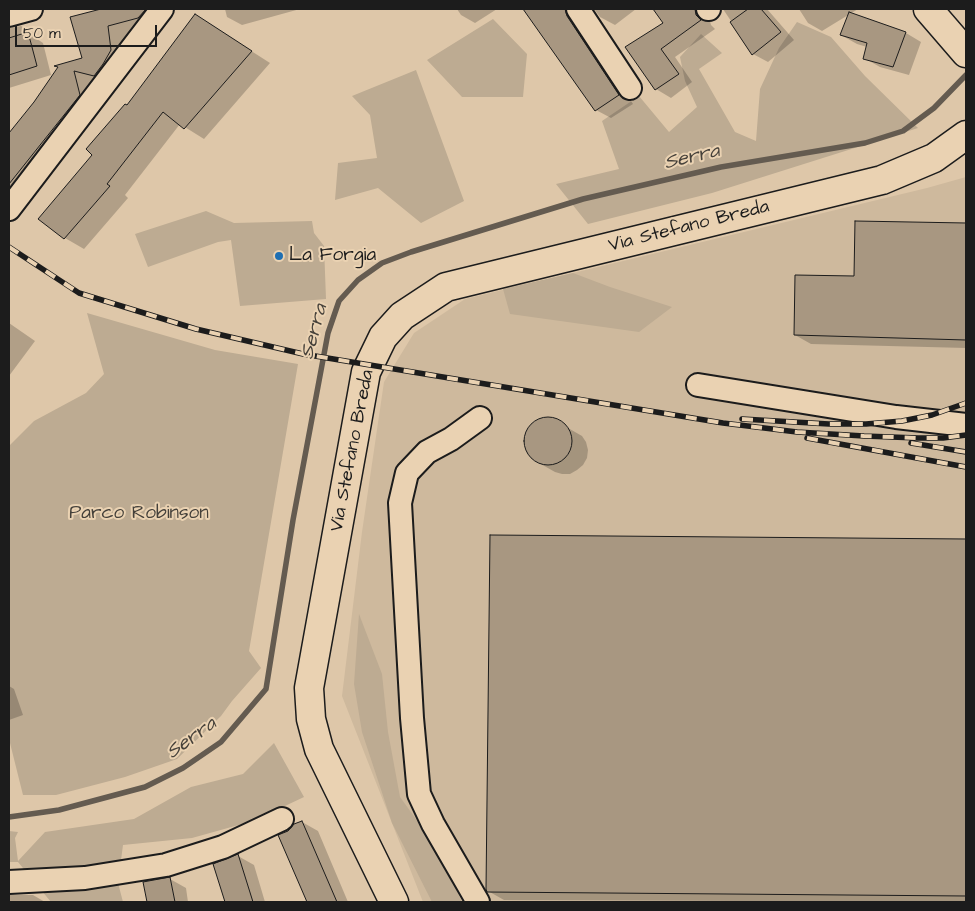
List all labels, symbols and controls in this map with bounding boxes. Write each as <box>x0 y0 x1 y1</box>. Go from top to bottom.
scale bar <box>18 15 160 47</box>
text: 50 m <box>23 23 61 44</box>
water label: Serra <box>662 140 722 176</box>
street label: Via Stefano Breda <box>606 196 772 258</box>
place label: La Forgia <box>289 245 376 267</box>
marker: La Forgia <box>273 250 285 262</box>
water label: Serra <box>296 302 334 362</box>
street label: Via Stefano Breda <box>326 368 380 534</box>
park label: Parco Robinson <box>69 503 209 525</box>
water label: Serra <box>162 713 222 765</box>

